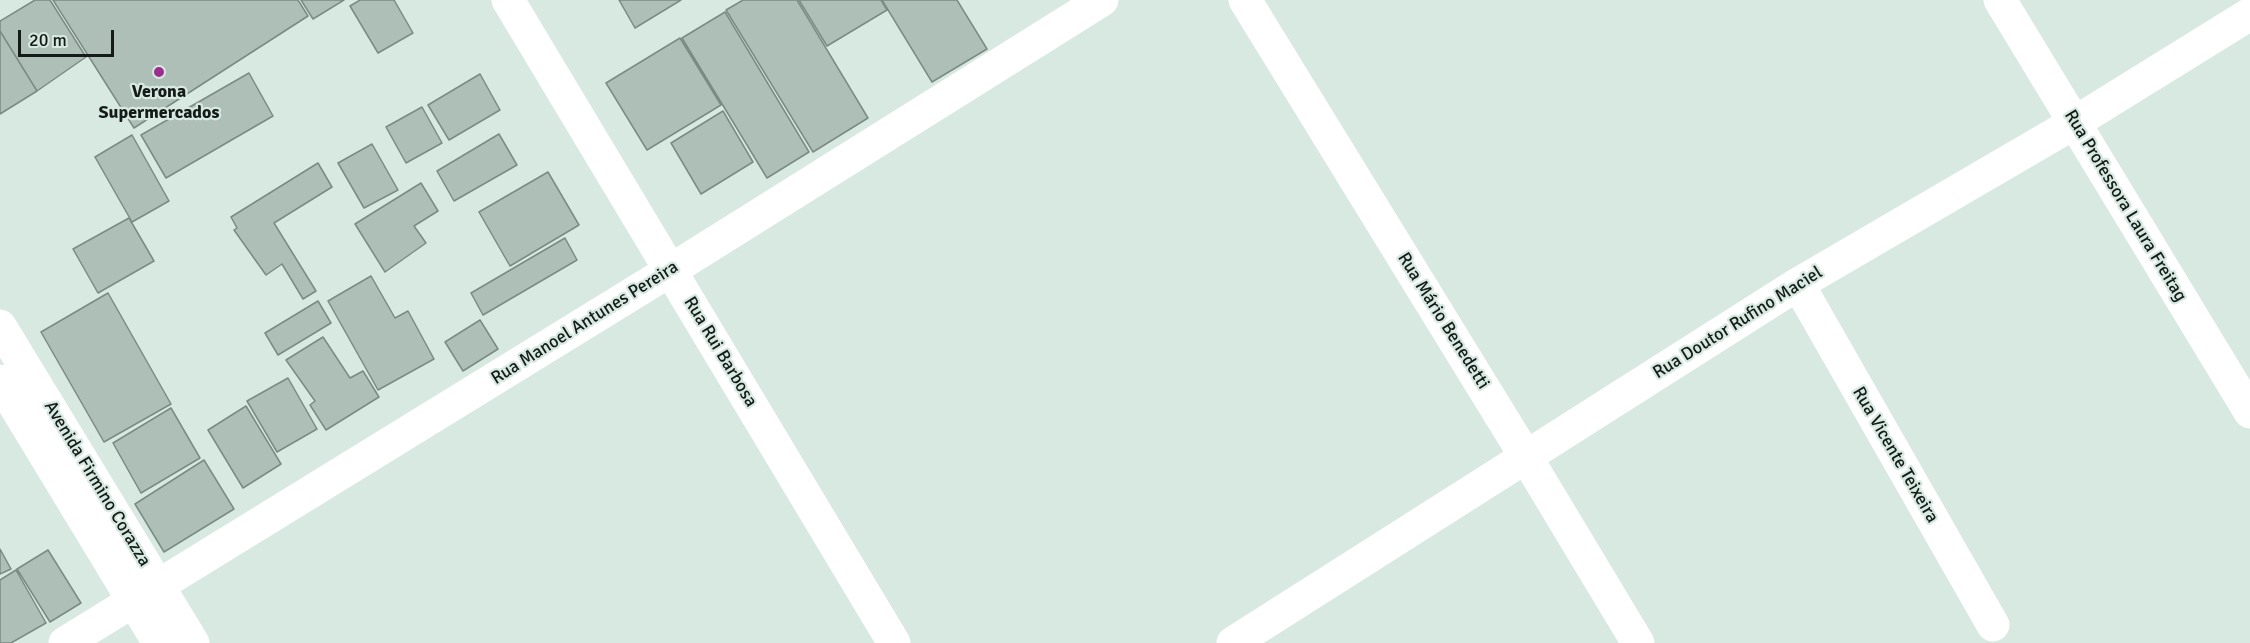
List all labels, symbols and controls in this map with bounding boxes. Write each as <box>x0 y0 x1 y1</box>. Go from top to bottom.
scale bar <box>21 18 117 56</box>
text: 20 m <box>29 29 67 51</box>
marker: Verona Supermercados <box>152 65 166 79</box>
place label: Verona Supermercados <box>99 81 219 124</box>
street label: Rua Professora Laura Freitag <box>2059 106 2191 306</box>
street label: Rua Mário Benedetti <box>1392 249 1494 393</box>
street label: Rua Manoel Antunes Pereira <box>487 256 683 390</box>
street label: Rua Doutor Rufino Maciel <box>1649 262 1827 384</box>
street label: Rua Rui Barbosa <box>679 293 761 411</box>
street label: Rua Vicente Teixeira <box>1847 383 1943 527</box>
street label: Avenida Firmino Corazza <box>39 397 155 571</box>

